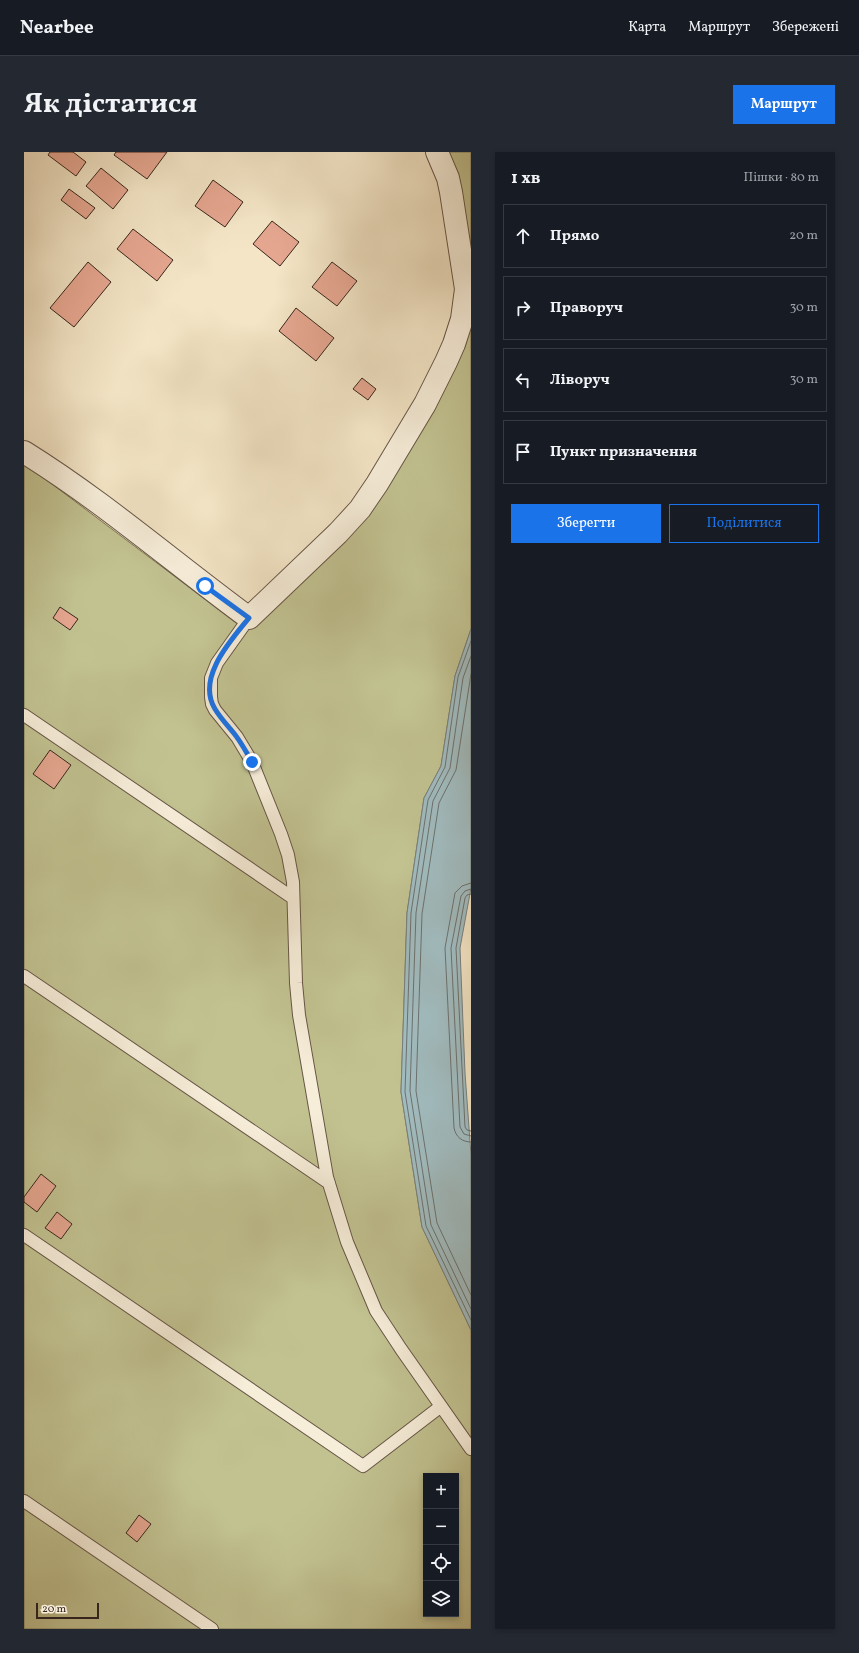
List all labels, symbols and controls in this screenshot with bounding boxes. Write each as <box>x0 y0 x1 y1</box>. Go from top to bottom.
text: Nearbee <box>20 15 94 41</box>
text: Карта <box>628 18 666 37</box>
text: Маршрут <box>688 18 750 37</box>
text: Збережені <box>772 18 839 37</box>
text: Як дістатися <box>24 85 197 124</box>
button: Маршрут <box>733 85 835 124</box>
text: 1 хв <box>511 167 541 190</box>
text: Пішки · 80 m <box>744 169 819 187</box>
icon: ahead <box>512 225 534 247</box>
text: Прямо <box>550 226 599 247</box>
text: 20 m <box>789 227 818 245</box>
icon: right <box>512 297 534 319</box>
text: Праворуч <box>550 298 623 319</box>
text: 30 m <box>790 299 818 317</box>
icon: left <box>512 369 534 391</box>
text: Ліворуч <box>550 370 610 391</box>
text: 30 m <box>790 371 818 389</box>
icon: arrive <box>512 441 534 463</box>
text: Пункт призначення <box>550 442 697 463</box>
button: Зберегти <box>511 504 661 543</box>
button: Поділитися <box>669 504 819 543</box>
route start <box>196 577 214 595</box>
route end <box>243 753 261 771</box>
map controls <box>423 1473 459 1617</box>
button: + <box>423 1473 459 1509</box>
button: − <box>423 1509 459 1545</box>
button: locate <box>423 1545 459 1581</box>
button: layers <box>423 1581 459 1617</box>
scale bar <box>36 1601 99 1620</box>
text: 20 m <box>42 1602 66 1617</box>

